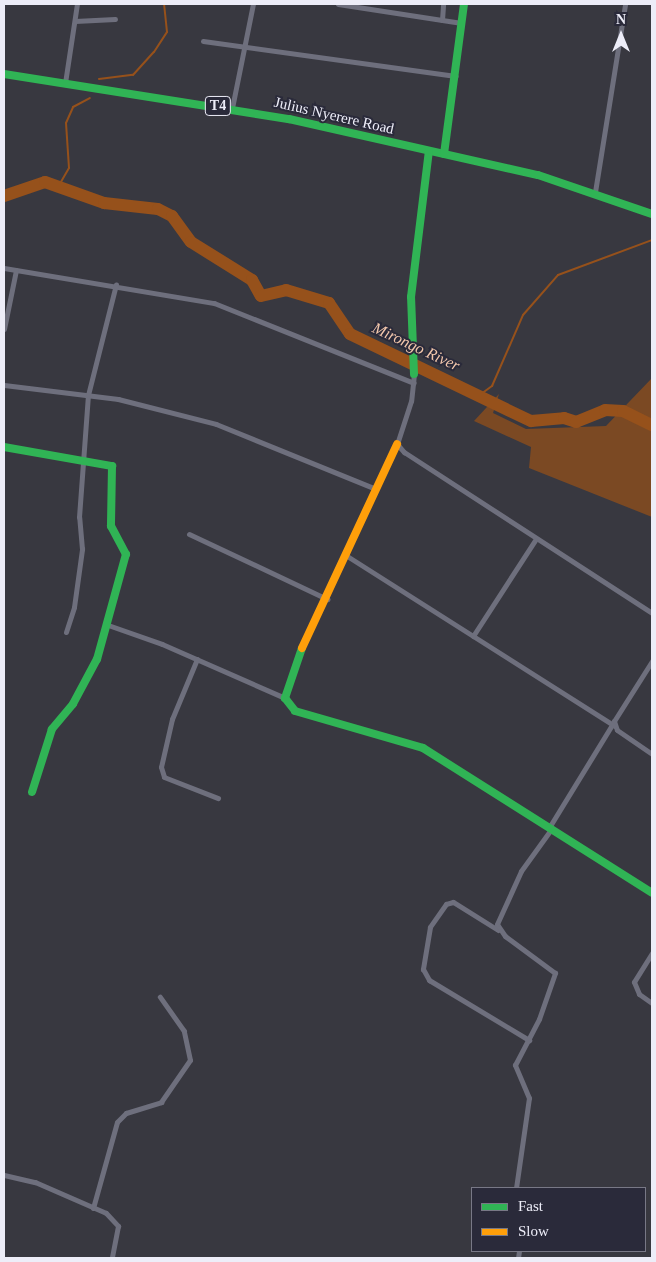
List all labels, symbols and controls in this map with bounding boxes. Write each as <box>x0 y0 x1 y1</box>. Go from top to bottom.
north arrow <box>596 10 646 60</box>
text: N <box>616 12 626 27</box>
street label: Julius Nyerere Road <box>272 93 396 139</box>
road number: T4 <box>204 94 232 118</box>
water label: Mirongo River <box>369 318 463 376</box>
legend <box>471 1187 646 1252</box>
text: Fast <box>518 1198 543 1214</box>
text: Slow <box>518 1223 549 1239</box>

